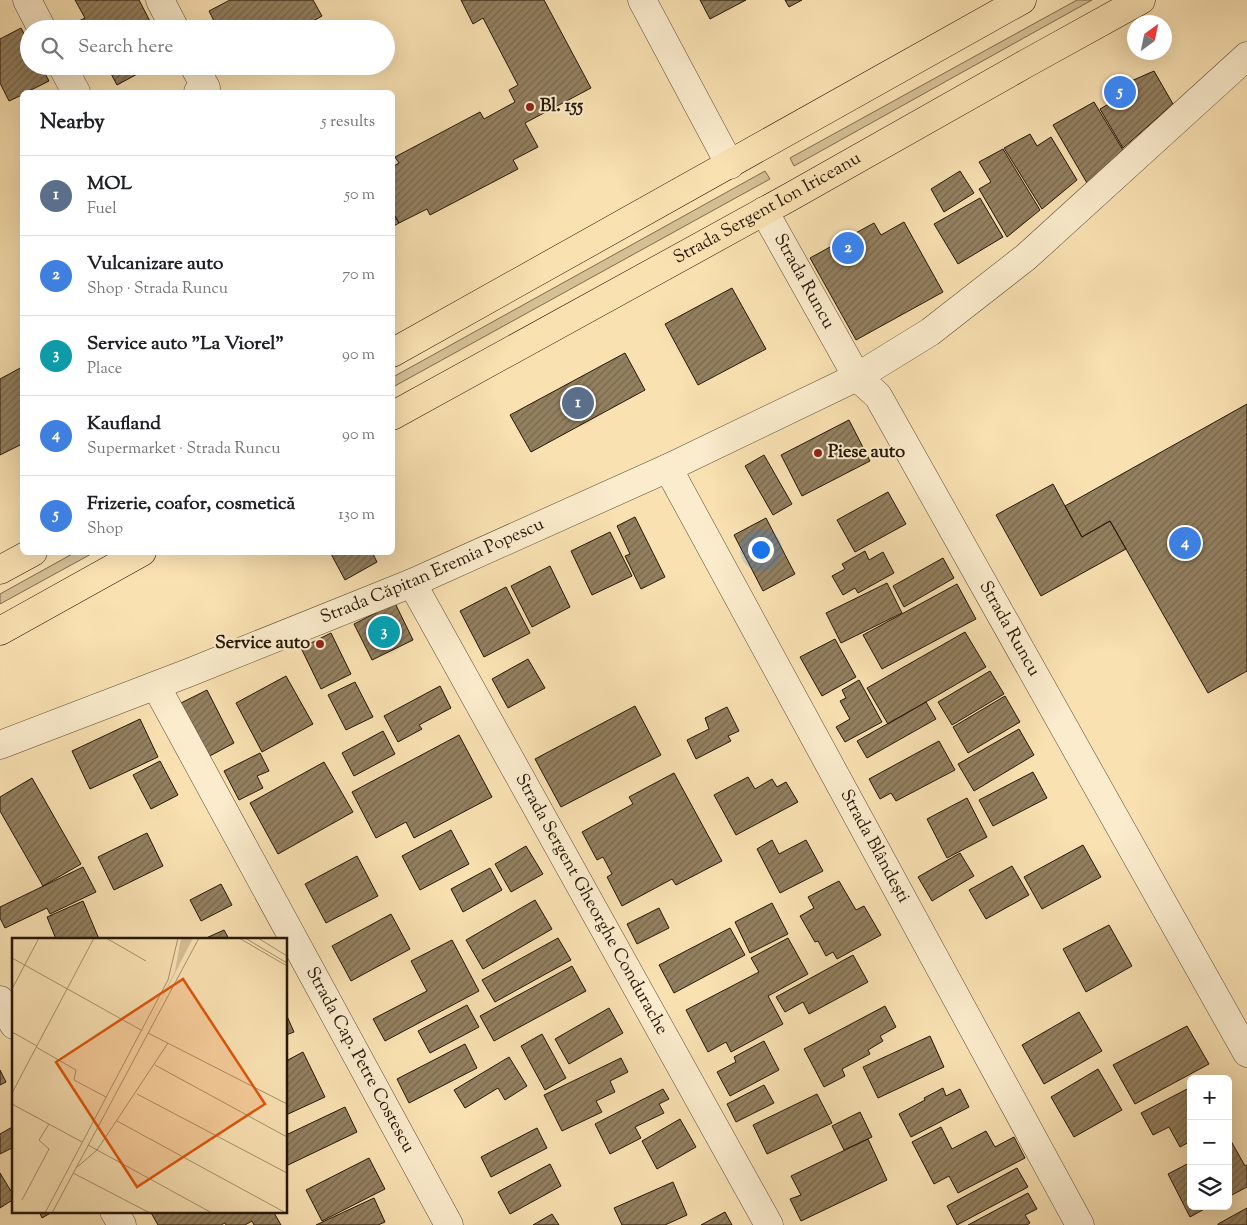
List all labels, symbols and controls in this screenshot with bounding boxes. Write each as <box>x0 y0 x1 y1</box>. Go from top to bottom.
north arrow <box>1127 15 1172 60</box>
search box <box>20 20 395 75</box>
icon: search <box>38 34 66 62</box>
text: Search here <box>78 34 173 61</box>
pin: 5 <box>1104 73 1136 111</box>
place label: Bl. 155 <box>540 94 584 120</box>
marker: Bl. 155 <box>524 101 536 113</box>
text: Nearby <box>40 108 105 138</box>
text: 5 results <box>321 111 375 134</box>
street label: Strada Sergent Ion Iriceanu <box>669 146 866 271</box>
text: MOL <box>87 171 132 198</box>
text: 1 <box>53 184 59 207</box>
text: 50 m <box>344 184 375 207</box>
text: Fuel <box>87 198 117 221</box>
street label: Strada Runcu <box>766 229 841 334</box>
pin: 2 <box>832 229 864 267</box>
text: Vulcanizare auto <box>87 251 223 278</box>
text: 2 <box>52 264 60 287</box>
text: 70 m <box>342 264 375 287</box>
text: Shop · Strada Runcu <box>87 278 228 301</box>
text: Service auto "La Viorel" <box>87 331 284 358</box>
text: 3 <box>53 344 59 367</box>
text: 90 m <box>342 344 375 367</box>
text: Place <box>87 358 122 381</box>
pin: 1 <box>562 384 594 422</box>
text: Kaufland <box>87 411 161 438</box>
text: 4 <box>52 424 60 447</box>
text: 90 m <box>342 424 375 447</box>
text: Supermarket · Strada Runcu <box>87 438 280 461</box>
place label: Piese auto <box>828 440 905 466</box>
marker: Piese auto <box>812 447 824 459</box>
text: Frizerie, coafor, cosmetică <box>87 491 295 518</box>
text: 5 <box>53 504 59 527</box>
text: 130 m <box>338 504 375 527</box>
street label: Strada Căpitan Eremia Popescu <box>317 512 549 631</box>
text: Shop <box>87 518 123 541</box>
pin: 4 <box>1169 524 1201 562</box>
your location <box>748 537 774 563</box>
street label: Strada Runcu <box>972 577 1046 682</box>
pin: 3 <box>368 613 400 651</box>
place label: Service auto <box>215 631 310 657</box>
marker: Service auto <box>314 638 326 650</box>
street label: Strada Sergent Gheorghe Condurache <box>508 769 674 1040</box>
street label: Strada Blândești <box>833 785 916 908</box>
inset map <box>12 938 288 1212</box>
street label: Strada Cap. Petre Costescu <box>298 963 421 1158</box>
map controls <box>1187 1075 1232 1210</box>
button: + <box>1187 1075 1232 1120</box>
button: − <box>1187 1120 1232 1165</box>
button: layers <box>1187 1165 1232 1210</box>

